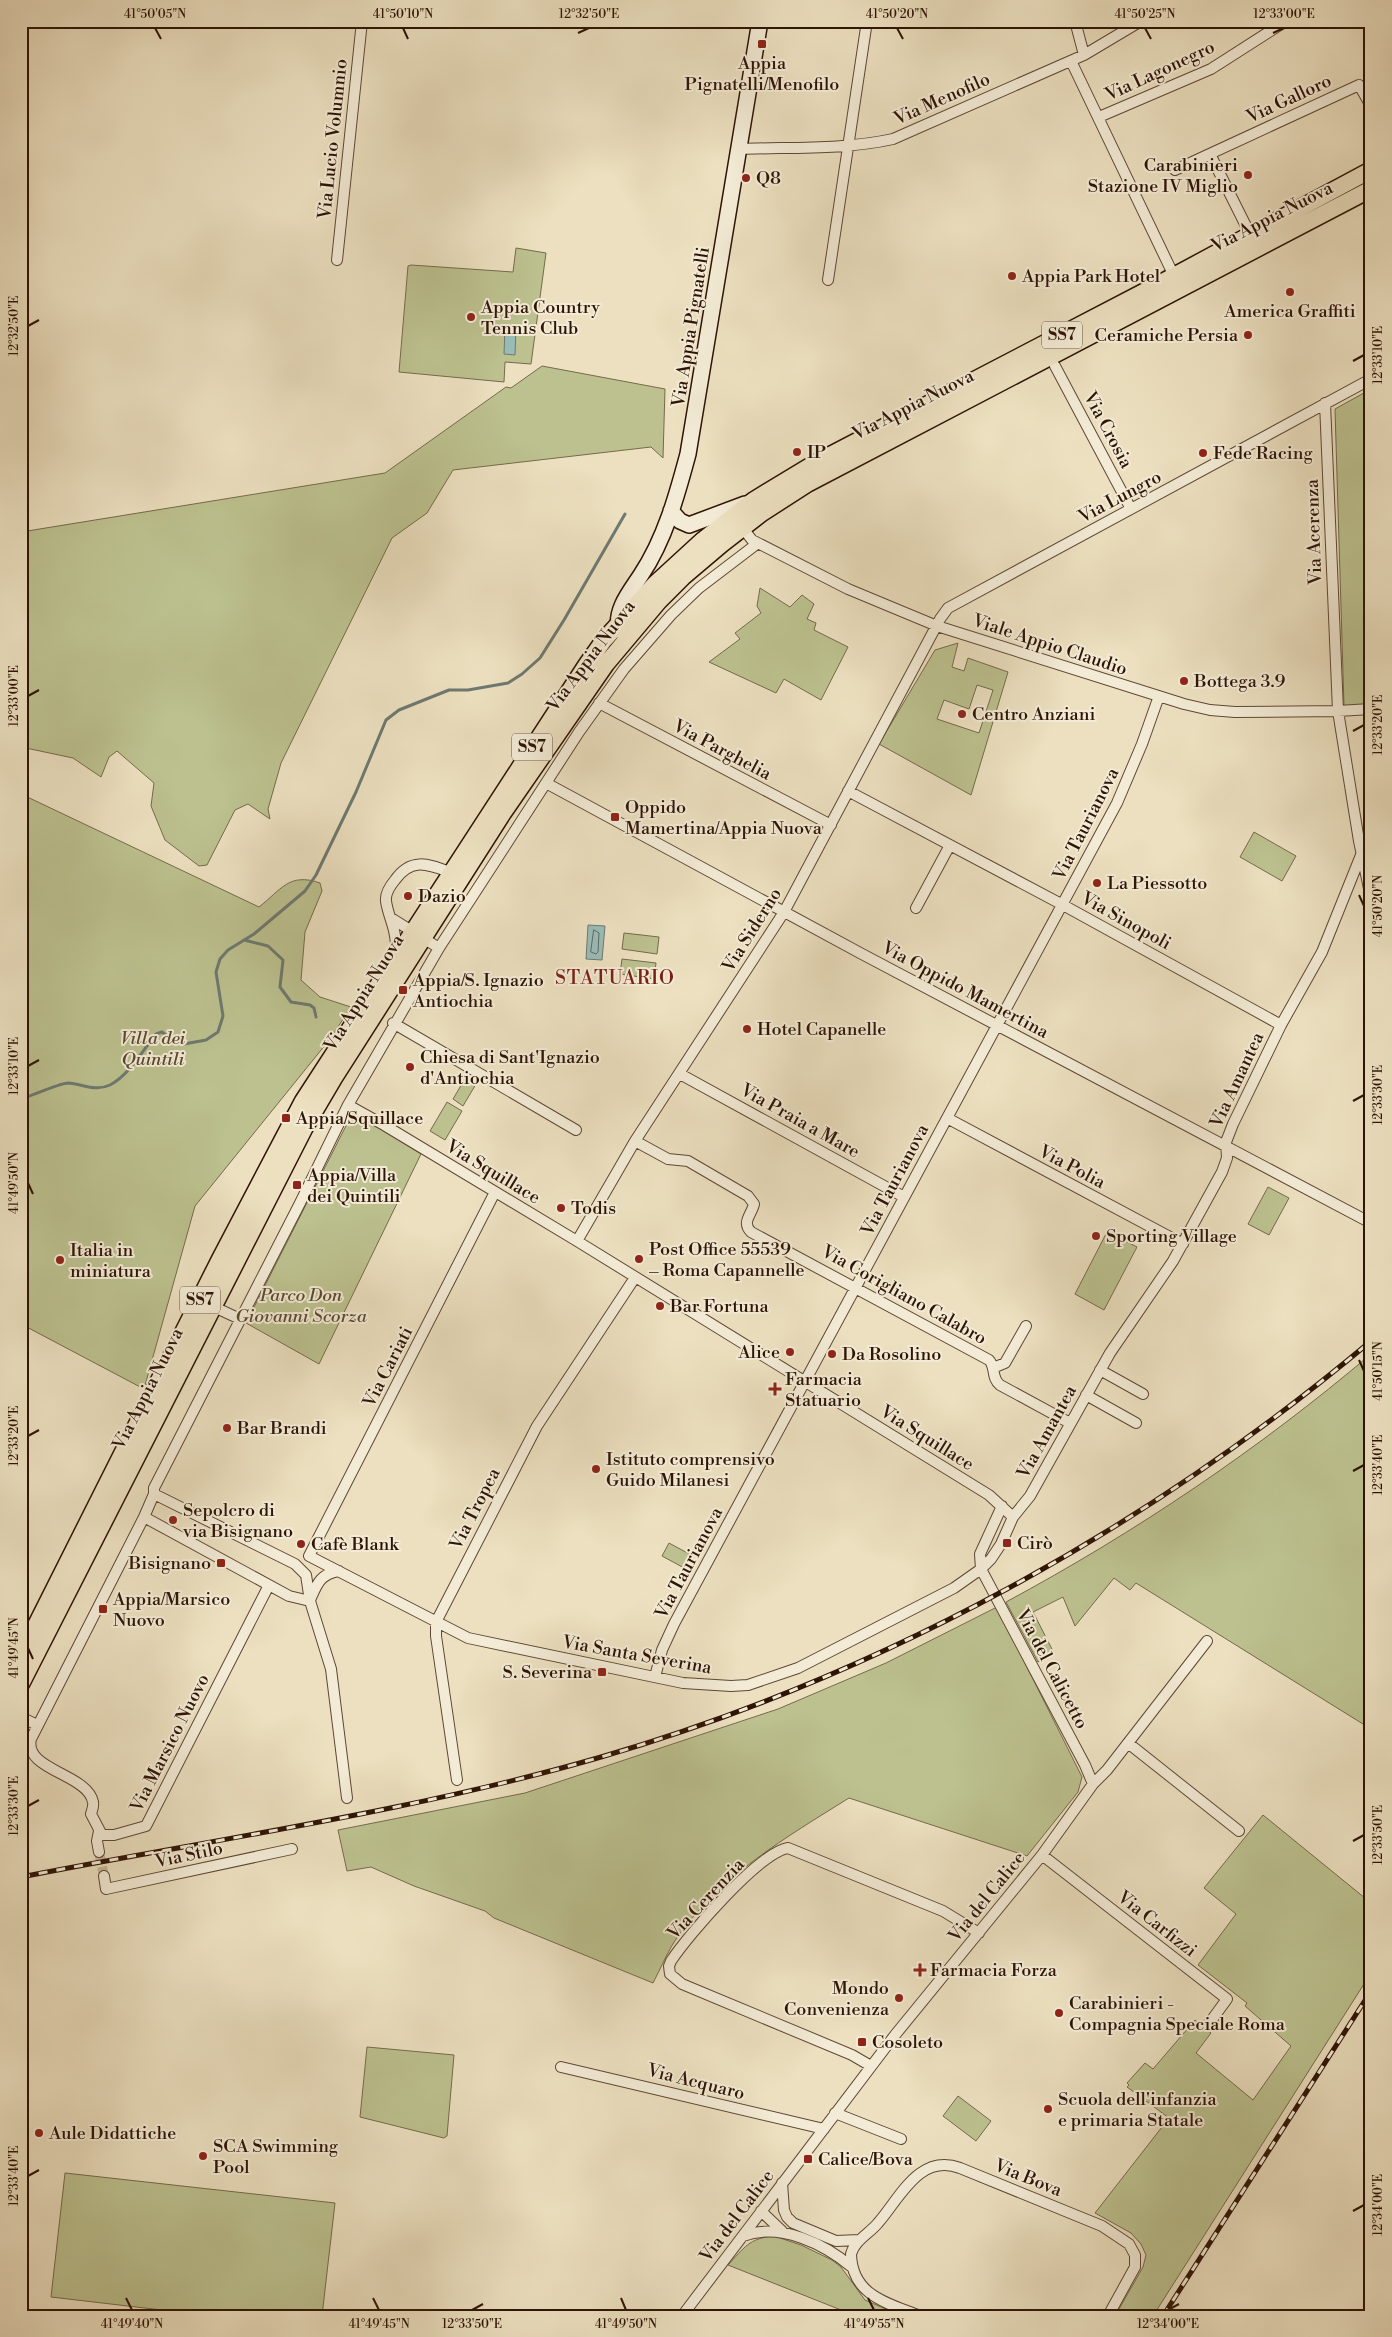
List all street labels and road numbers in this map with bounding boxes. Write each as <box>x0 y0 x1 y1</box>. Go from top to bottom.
street label: Via Lagonegro <box>1101 36 1218 107</box>
street label: Via Lucio Volumnio <box>313 58 353 221</box>
street label: Via Menofilo <box>890 68 994 131</box>
street label: Via Galloro <box>1242 69 1335 129</box>
street label: Via Appia Nuova <box>1206 176 1338 258</box>
street label: Via Appia Pignatelli <box>667 245 715 410</box>
road number: SS7 <box>1042 322 1082 348</box>
street label: Via Appia Nuova <box>847 364 979 446</box>
street label: Via Crosia <box>1078 387 1138 473</box>
street label: Via Lungro <box>1074 465 1166 529</box>
street label: Via Acerenza <box>1301 478 1327 586</box>
street label: Via Appia Nuova <box>541 595 641 717</box>
street label: Viale Appio Claudio <box>969 609 1130 681</box>
street label: Via Parghelia <box>668 714 776 786</box>
road number: SS7 <box>512 734 552 760</box>
street label: Via Taurianova <box>1047 763 1125 885</box>
street label: Via Siderno <box>717 884 787 977</box>
street label: Via Sinopoli <box>1076 886 1175 955</box>
street label: Via Appia Nuova <box>318 929 410 1057</box>
street label: Via Oppido Mamertina <box>877 936 1053 1044</box>
street label: Via Amantea <box>1204 1028 1270 1132</box>
street label: Via Praia a Mare <box>735 1078 864 1163</box>
street label: Via Taurianova <box>855 1119 935 1241</box>
street label: Via Squillace <box>441 1134 544 1209</box>
street label: Via Polia <box>1034 1139 1110 1195</box>
street label: Via Corigliano Calabro <box>817 1240 991 1350</box>
road number: SS7 <box>180 1286 220 1314</box>
street label: Via Appia Nuova <box>107 1323 189 1455</box>
street label: Via Cariati <box>357 1323 418 1412</box>
street label: Via Amantea <box>1011 1381 1082 1483</box>
street label: Via Squillace <box>875 1400 978 1476</box>
street label: Via Tropea <box>444 1463 506 1555</box>
street label: Via Taurianova <box>649 1502 729 1624</box>
street label: Via del Calicetto <box>1010 1604 1093 1733</box>
street label: Via Santa Severina <box>560 1630 714 1680</box>
street label: Via Marsico Nuovo <box>125 1670 215 1817</box>
street label: Via Stilo <box>152 1837 225 1874</box>
street label: Via del Calice <box>943 1847 1031 1948</box>
street label: Via Cerenzia <box>662 1853 750 1945</box>
street label: Via Carfizzi <box>1112 1885 1201 1962</box>
street label: Via Acquaro <box>644 2059 747 2105</box>
street label: Via Bova <box>990 2154 1066 2202</box>
street label: Via del Calice <box>694 2165 779 2268</box>

